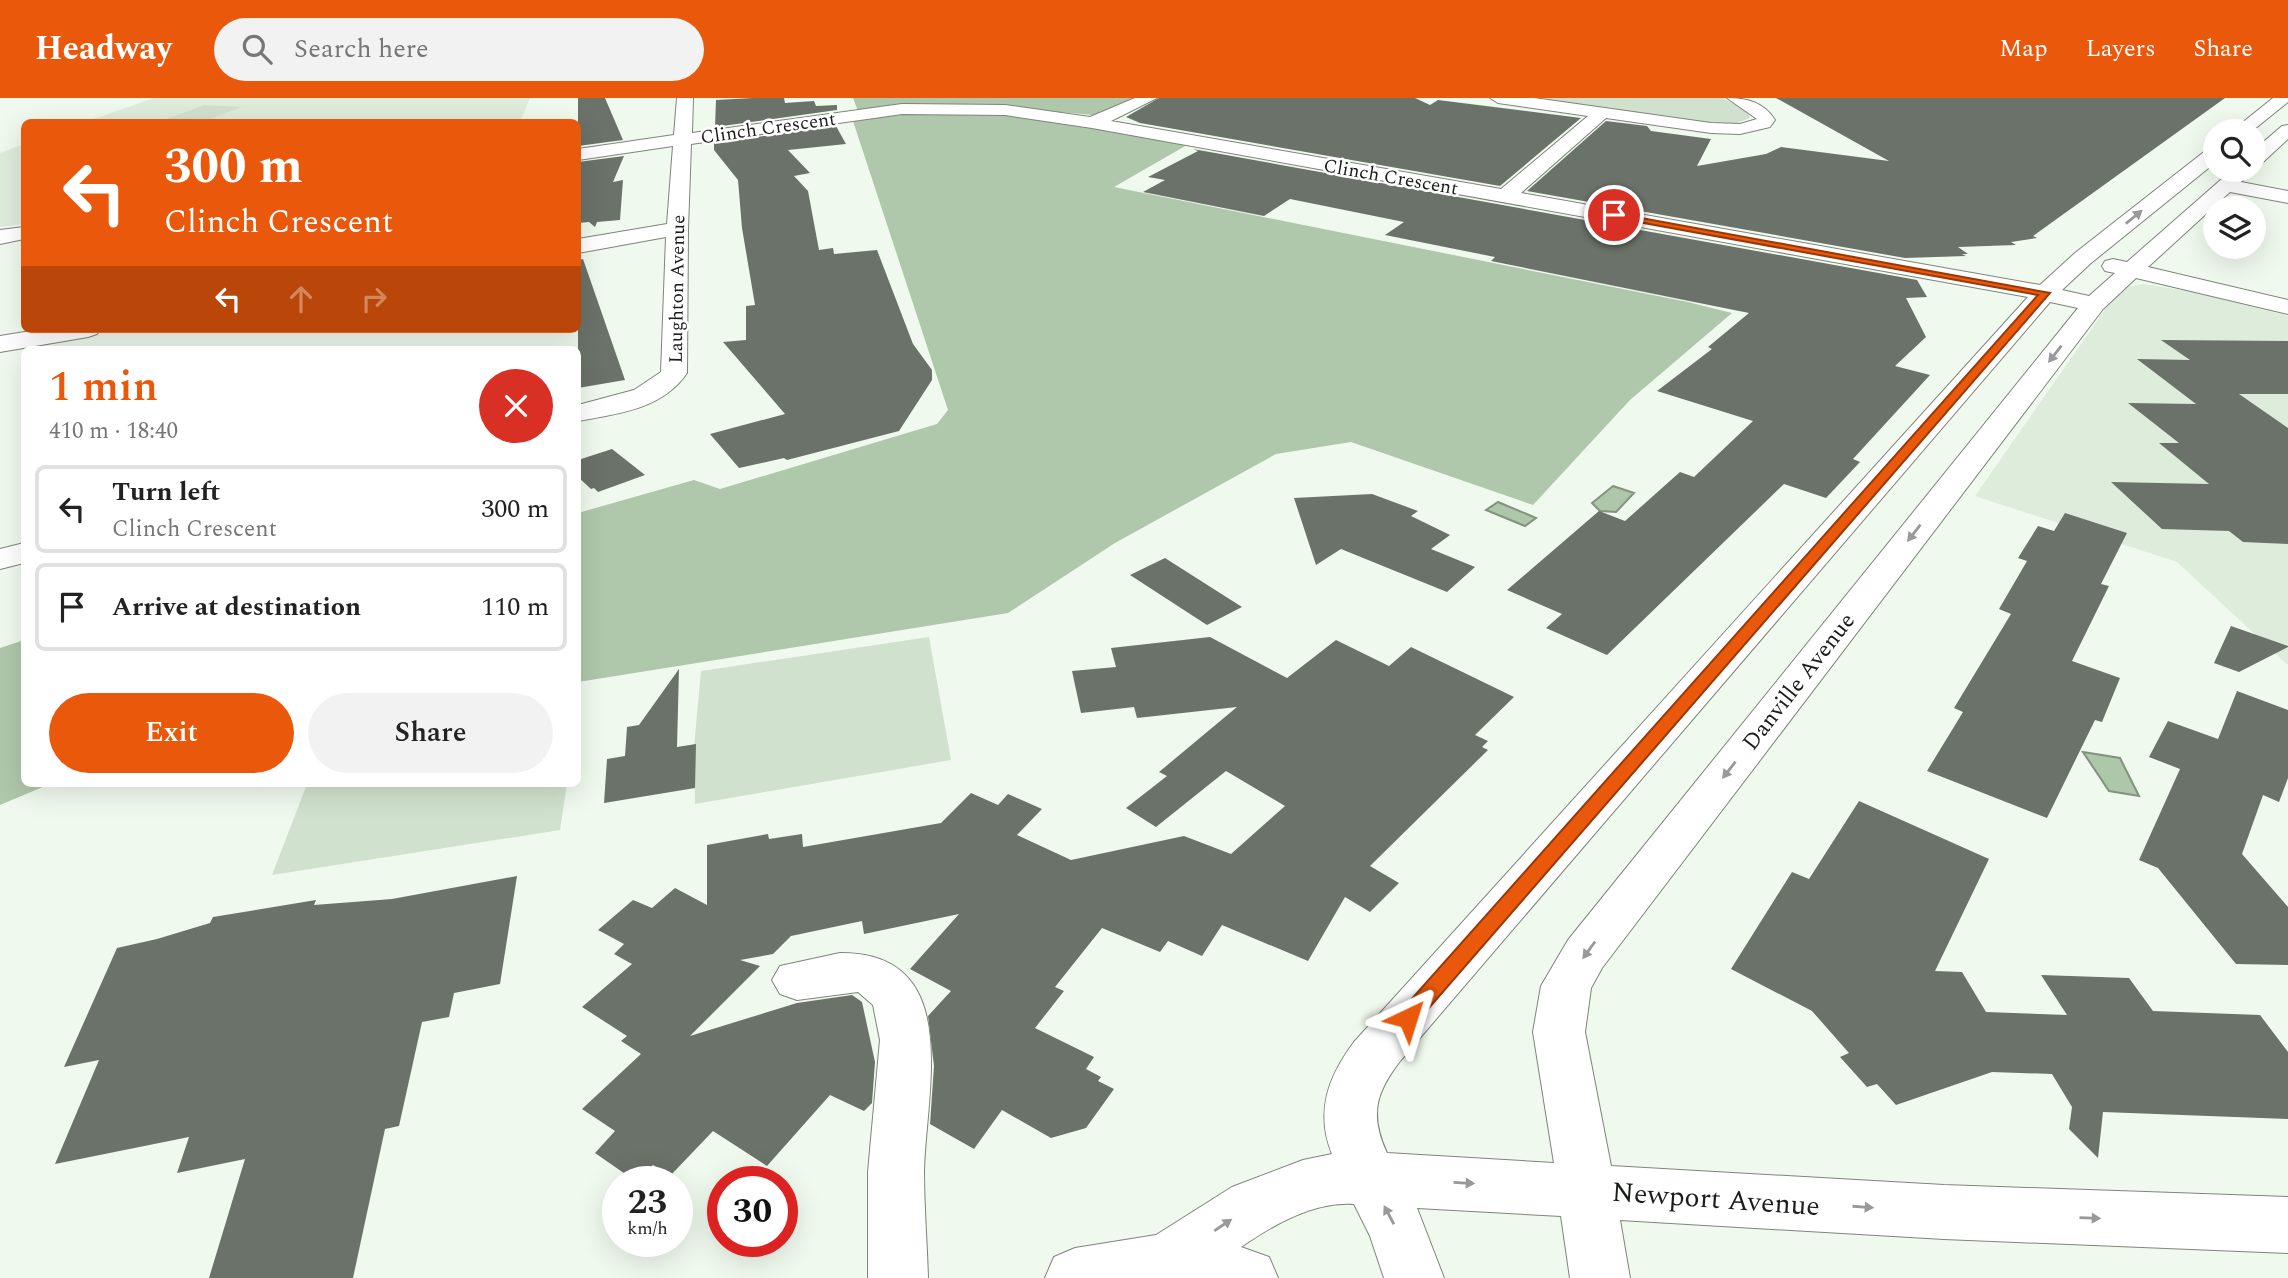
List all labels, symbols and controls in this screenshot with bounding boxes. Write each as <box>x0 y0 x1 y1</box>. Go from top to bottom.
search box <box>214 18 704 81</box>
text: Headway <box>35 24 172 74</box>
text: Search here <box>294 29 429 69</box>
icon: search <box>238 30 276 68</box>
text: Map <box>1999 31 2048 67</box>
text: Layers <box>2086 31 2156 67</box>
text: Share <box>2194 31 2253 67</box>
street label: Clinch Crescent <box>699 105 838 152</box>
map controls <box>2203 119 2266 259</box>
button: search <box>2203 119 2266 182</box>
text: 300 m <box>164 130 303 205</box>
icon: left <box>49 147 140 238</box>
street label: Clinch Crescent <box>1321 151 1461 204</box>
pin <box>1584 185 1644 245</box>
icon: arrive <box>1595 196 1633 234</box>
button: layers <box>2203 196 2266 259</box>
text: Clinch Crescent <box>164 198 393 247</box>
one-way arrow <box>2125 210 2142 225</box>
street label: Laughton Avenue <box>662 214 693 364</box>
icon: left <box>209 280 247 318</box>
icon: ahead <box>282 280 320 318</box>
icon: right <box>355 280 393 318</box>
one-way arrow <box>2048 345 2062 363</box>
text: 1 min <box>49 356 158 419</box>
button: close <box>479 369 553 443</box>
text: 410 m · 18:40 <box>49 414 178 449</box>
text: Turn left <box>112 472 220 512</box>
text: 300 m <box>481 489 549 529</box>
icon: left <box>53 490 91 528</box>
text: Clinch Crescent <box>112 512 277 547</box>
one-way arrow <box>1908 524 1922 542</box>
text: Arrive at destination <box>112 587 361 627</box>
text: 110 m <box>481 587 549 627</box>
icon: arrive <box>53 588 91 626</box>
street label: Danville Avenue <box>1734 605 1864 758</box>
button: Exit <box>49 693 294 773</box>
button: Share <box>308 693 553 773</box>
one-way arrow <box>1722 761 1736 779</box>
one-way arrow <box>1582 941 1596 959</box>
position arrow <box>1371 981 1445 1055</box>
speed limit sign: 30 <box>707 1166 798 1257</box>
street label: Newport Avenue <box>1610 1171 1821 1228</box>
text: 23 <box>628 1176 667 1229</box>
one-way arrow <box>1454 1178 1476 1189</box>
one-way arrow <box>1852 1202 1874 1213</box>
one-way arrow <box>1383 1205 1395 1225</box>
one-way arrow <box>2079 1212 2101 1223</box>
text: km/h <box>627 1215 668 1242</box>
one-way arrow <box>1214 1218 1232 1232</box>

